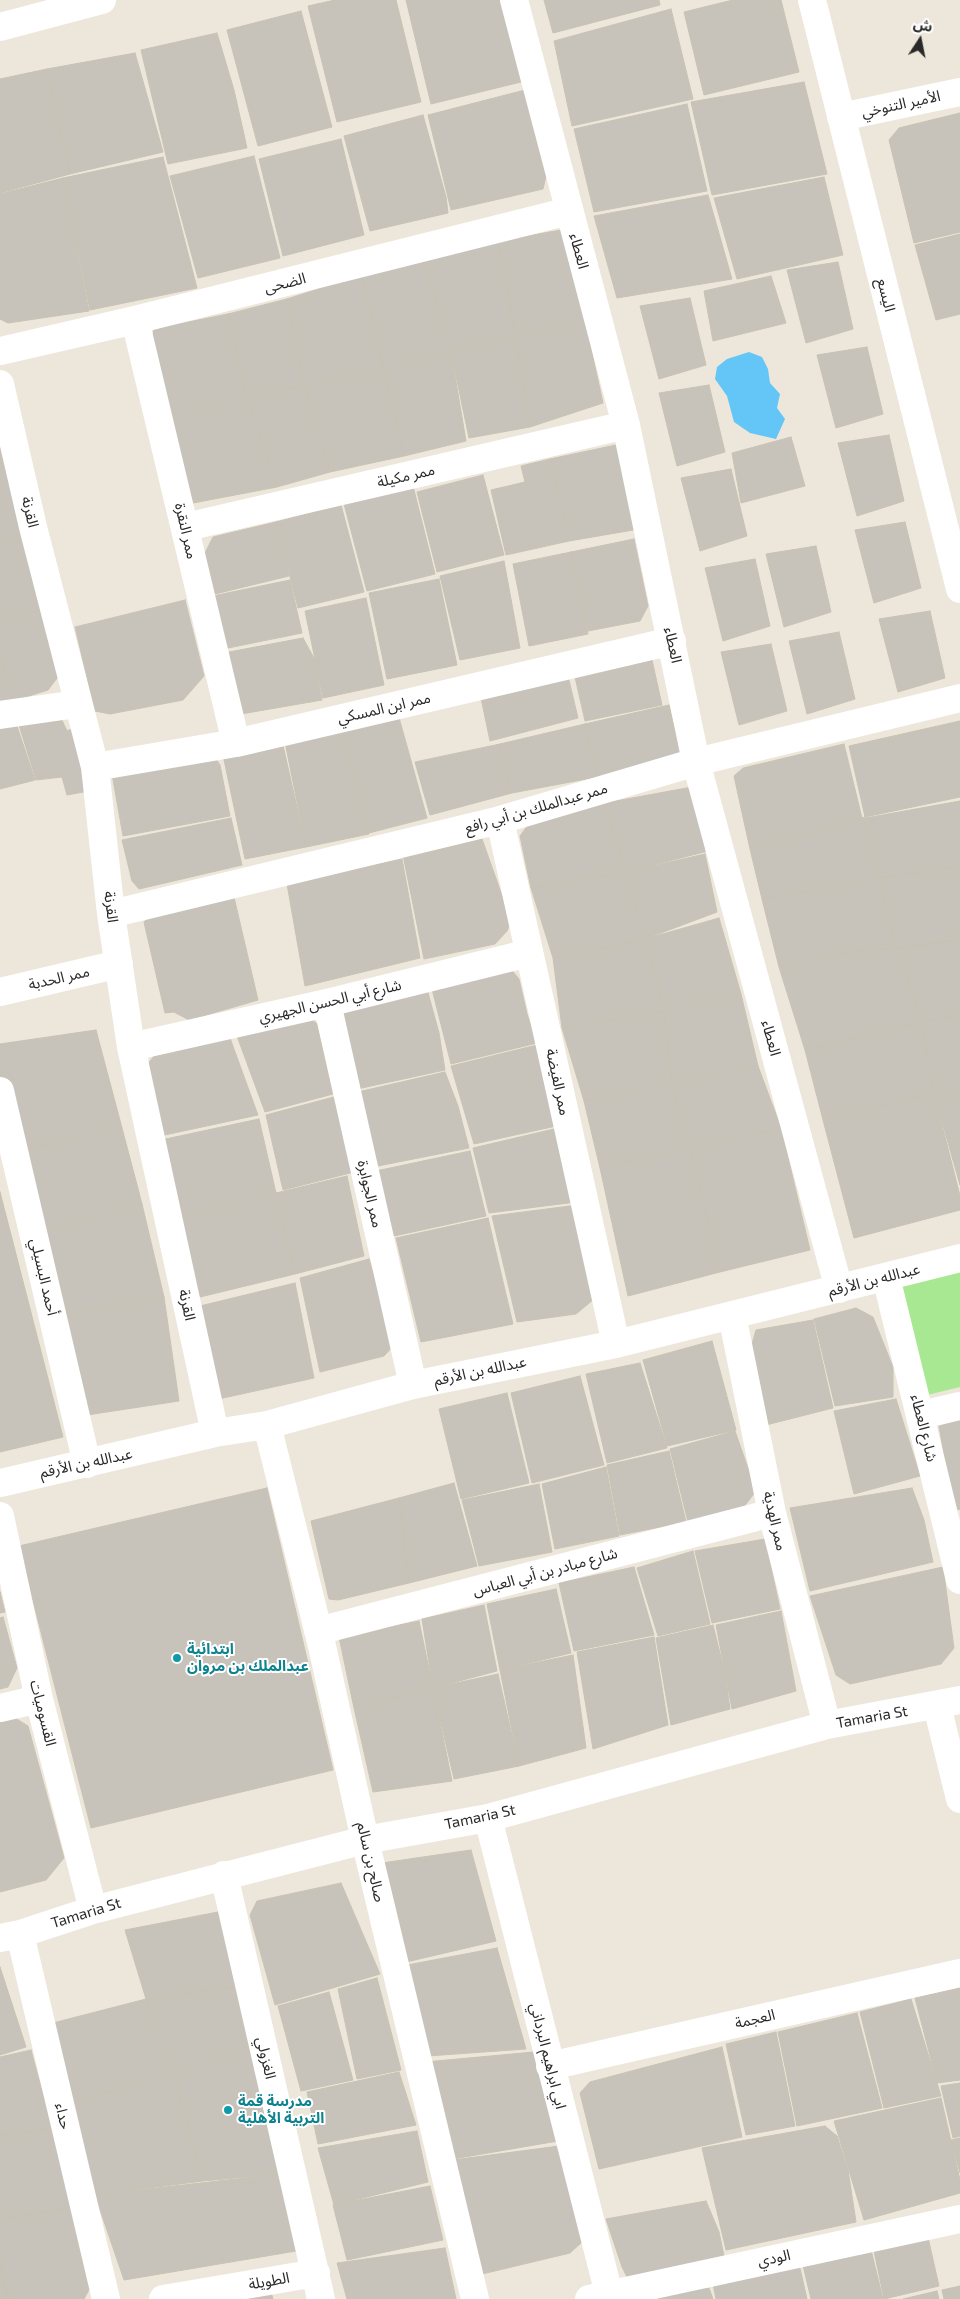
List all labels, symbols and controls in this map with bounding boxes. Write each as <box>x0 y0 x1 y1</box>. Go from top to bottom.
north arrow <box>895 15 945 65</box>
text: ش <box>912 15 934 35</box>
street label: الأمير التنوخي <box>860 87 942 121</box>
street label: العطاء <box>566 231 592 271</box>
street label: الضحى <box>262 269 308 297</box>
street label: اليسع <box>873 276 899 314</box>
street label: ممر مكيلة <box>375 461 437 491</box>
street label: القرنة <box>18 495 42 529</box>
street label: ممر النقرة <box>171 501 201 561</box>
street label: العطاء <box>660 625 686 665</box>
street label: ممر ابن المسكي <box>336 689 432 727</box>
street label: ممر عبدالملك بن أبي رافع <box>462 779 610 837</box>
street label: القرنة <box>100 890 122 924</box>
street label: ممر الحدبة <box>27 962 91 994</box>
street label: شارع أبي الحسن الجهيري <box>257 976 403 1026</box>
street label: العطاء <box>758 1018 784 1058</box>
street label: ممر الفيضة <box>542 1047 574 1117</box>
street label: ممر الجوابرة <box>353 1158 387 1230</box>
street label: أحمد البسيلي <box>26 1237 62 1317</box>
street label: عبدالله بن الأرقم <box>826 1260 922 1300</box>
street label: القرنة <box>175 1288 199 1322</box>
street label: عبدالله بن الأرقم <box>432 1352 528 1390</box>
street label: شارع العطاء <box>907 1392 941 1464</box>
street label: عبدالله بن الأرقم <box>38 1444 134 1482</box>
street label: ممر الهدية <box>759 1489 791 1553</box>
street label: شارع مبادر بن أبي العباس <box>471 1544 619 1600</box>
place label: ابتدائية عبدالملك بن مروان <box>187 1640 309 1675</box>
marker: ابتدائية عبدالملك بن مروان <box>171 1652 183 1664</box>
street label: القسوميات <box>26 1678 60 1748</box>
street label: Tamaria St <box>835 1702 909 1732</box>
street label: Tamaria St <box>443 1801 517 1833</box>
street label: صالح بن سالم <box>353 1820 389 1904</box>
street label: Tamaria St <box>49 1894 123 1932</box>
street label: ابي ابراهيم البرداني <box>526 2001 570 2111</box>
street label: العجمة <box>733 2006 777 2032</box>
street label: الغزولي <box>252 2035 280 2081</box>
place label: مدرسة قمة التربية الأهلية <box>238 2092 324 2127</box>
street label: حداء <box>51 2101 75 2131</box>
marker: مدرسة قمة التربية الأهلية <box>222 2104 234 2116</box>
street label: الودي <box>756 2246 792 2270</box>
street label: الطويلة <box>247 2269 291 2293</box>

